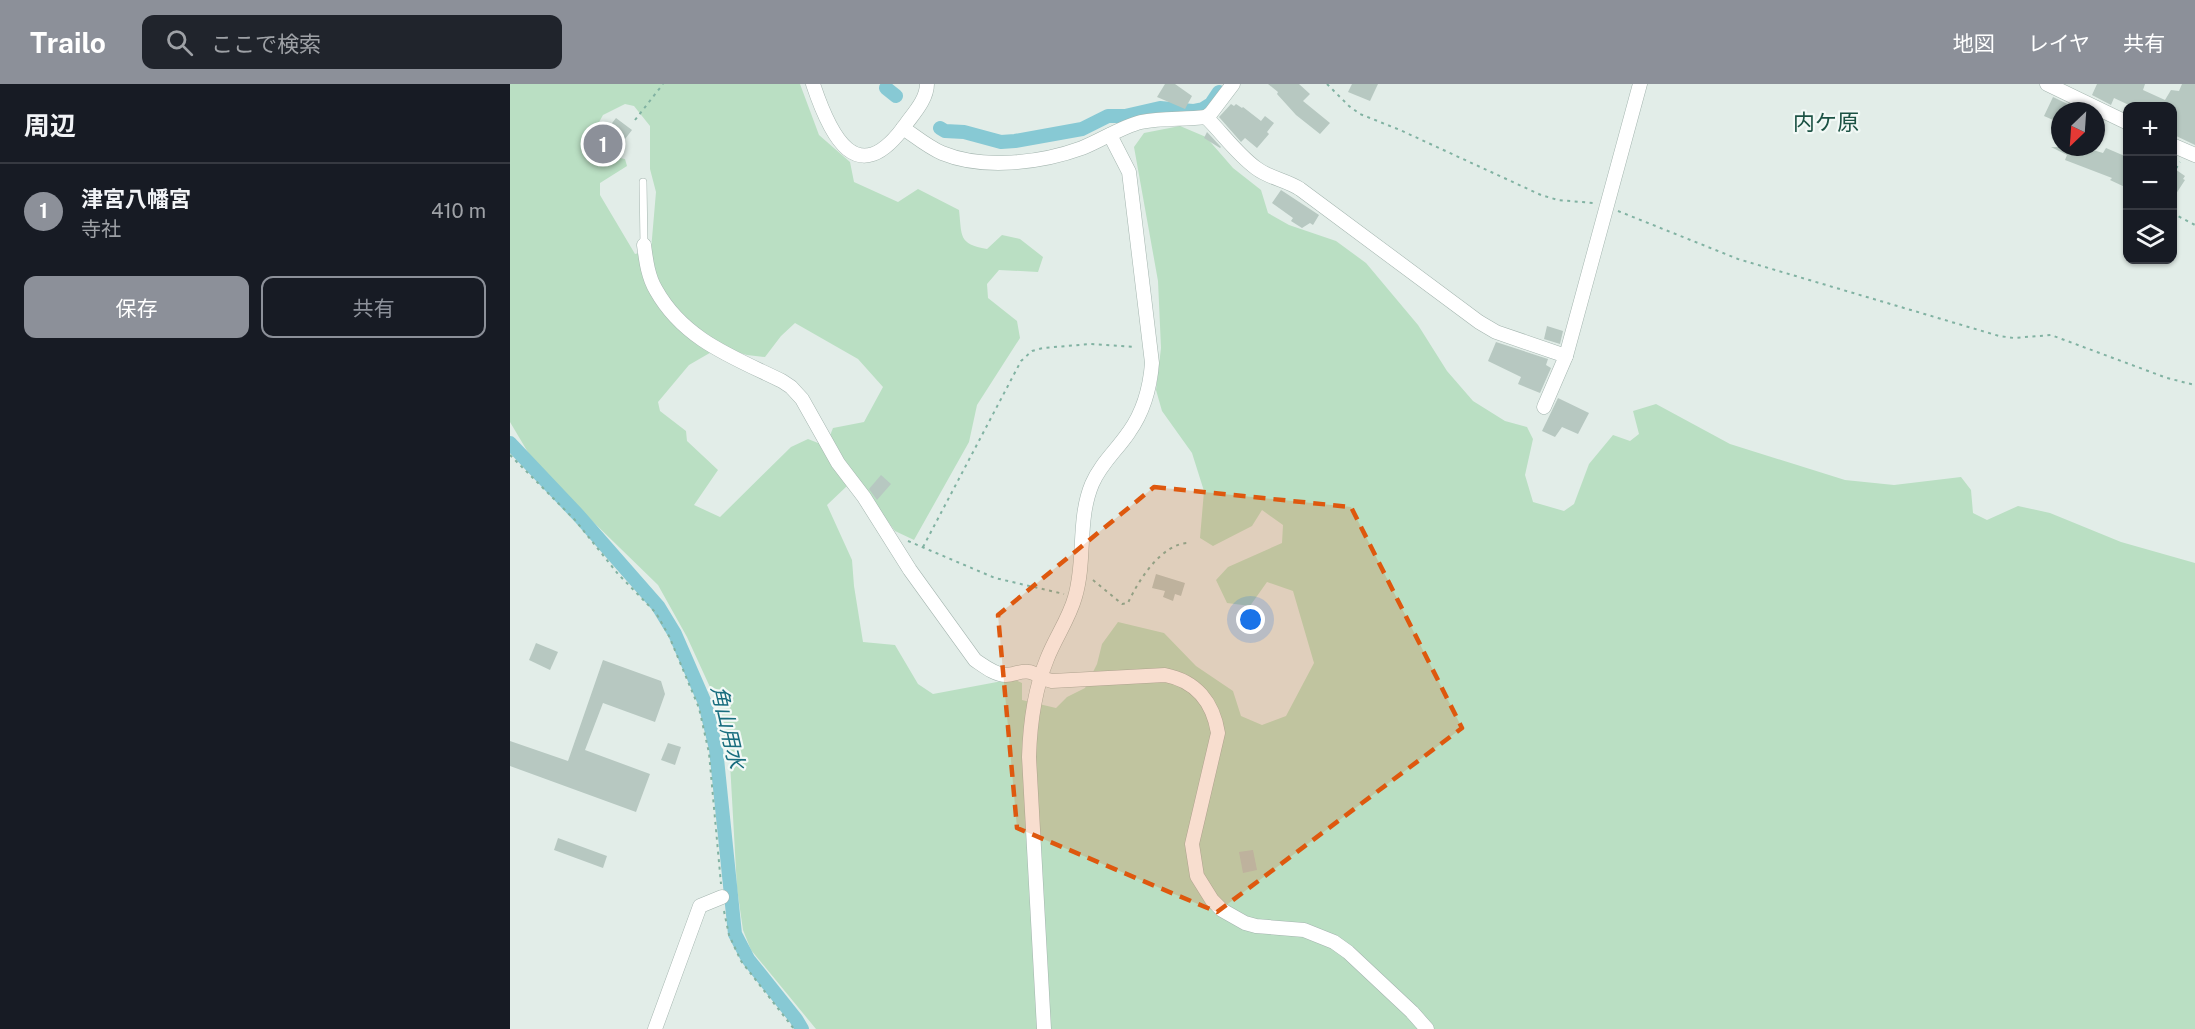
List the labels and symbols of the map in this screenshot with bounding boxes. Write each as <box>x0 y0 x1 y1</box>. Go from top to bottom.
north arrow <box>2051 102 2105 156</box>
district label: 内ケ原 <box>1793 109 1859 135</box>
pin: 1 <box>584 122 622 166</box>
your location <box>1236 605 1265 634</box>
water label: 角山用水 <box>706 683 750 773</box>

